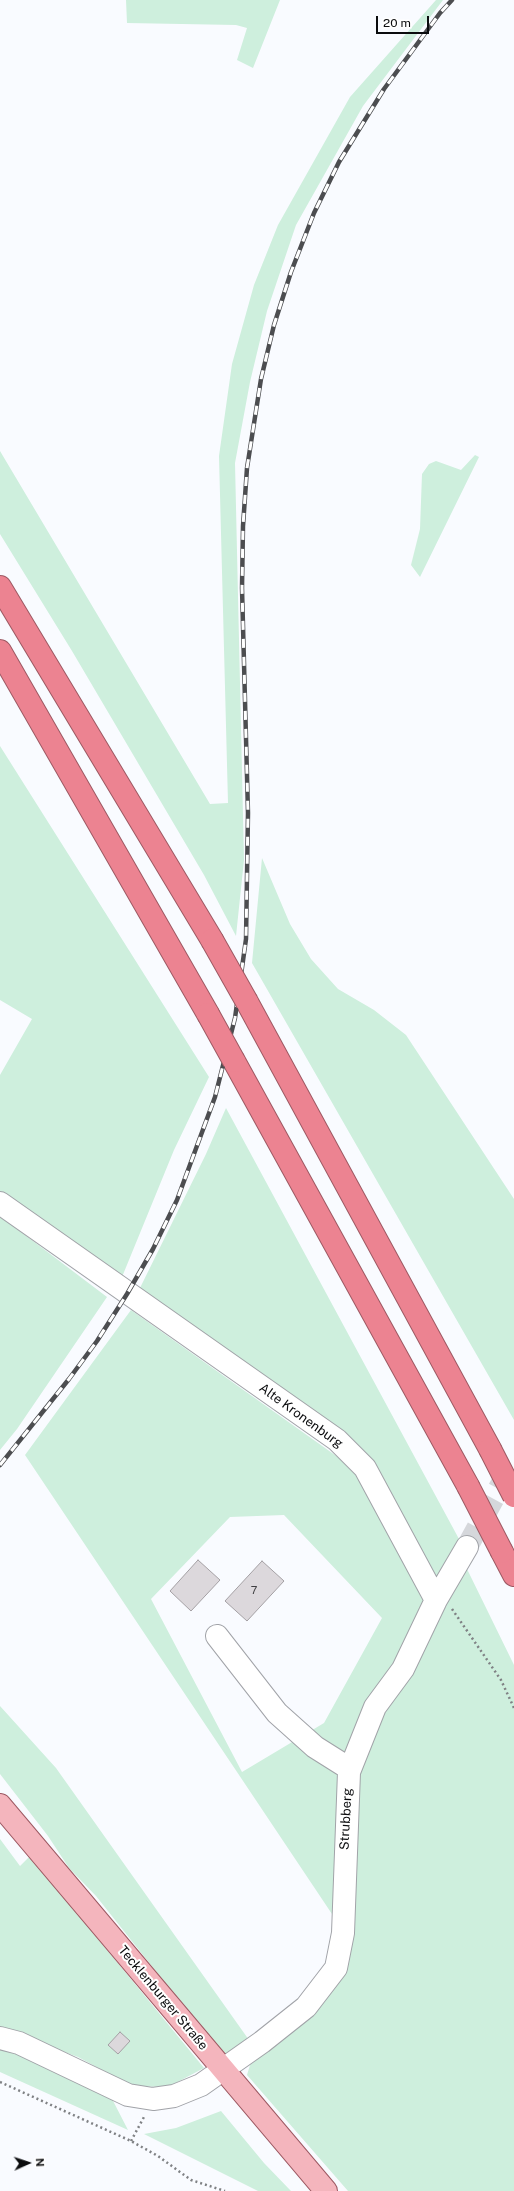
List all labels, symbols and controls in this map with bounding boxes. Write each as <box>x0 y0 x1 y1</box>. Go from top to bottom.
scale bar <box>378 8 431 34</box>
text: 20 m <box>383 16 411 30</box>
street label: Alte Kronenburg <box>256 1380 346 1452</box>
house number: 7 <box>251 1584 257 1598</box>
street label: Strubberg <box>337 1788 355 1850</box>
street label: Tecklenburger Straße <box>115 1943 211 2053</box>
north arrow <box>8 2143 48 2183</box>
text: N <box>34 2158 46 2167</box>

